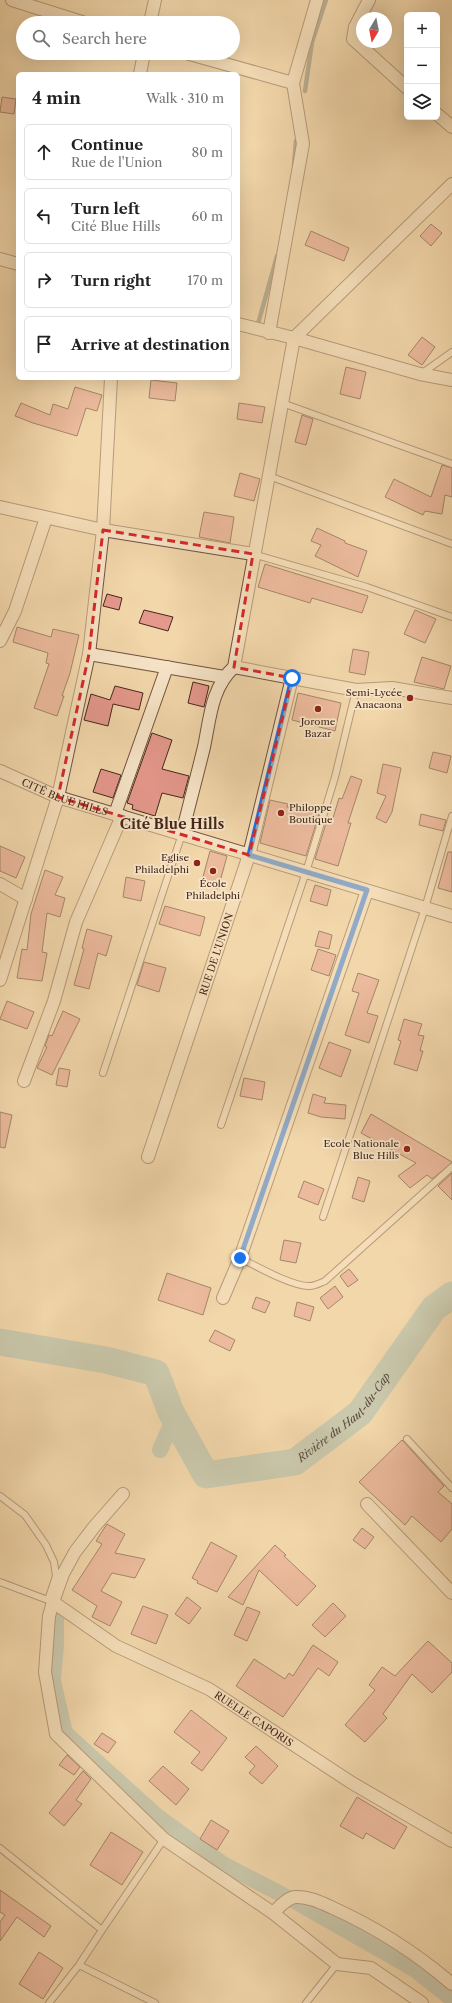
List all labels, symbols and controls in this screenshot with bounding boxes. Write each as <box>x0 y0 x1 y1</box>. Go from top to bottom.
north arrow <box>356 12 392 48</box>
map controls <box>404 12 440 120</box>
button: + <box>404 12 440 48</box>
search box <box>16 16 240 60</box>
icon: search <box>30 27 52 49</box>
text: Search here <box>62 29 147 48</box>
button: − <box>404 48 440 84</box>
button: layers <box>404 84 440 120</box>
text: 4 min <box>32 88 81 108</box>
text: Walk · 310 m <box>146 90 224 106</box>
text: Continue <box>71 135 143 154</box>
icon: ahead <box>33 141 55 163</box>
text: 80 m <box>191 144 223 160</box>
text: Rue de l'Union <box>71 154 163 170</box>
text: Turn left <box>71 199 140 218</box>
icon: left <box>33 205 55 227</box>
text: 60 m <box>192 208 223 224</box>
text: Cité Blue Hills <box>71 218 160 234</box>
icon: right <box>33 269 55 291</box>
text: Turn right <box>71 271 151 290</box>
text: 170 m <box>187 272 223 288</box>
icon: arrive <box>33 333 55 355</box>
text: Arrive at destination <box>71 335 230 354</box>
route start <box>283 669 301 687</box>
place label: Semi-Lycée Anacaona <box>346 686 403 711</box>
marker: Semi-Lycée Anacaona <box>405 693 415 703</box>
marker: Jorome Bazar <box>313 704 323 714</box>
place label: Jorome Bazar <box>299 715 336 740</box>
street label: CITÉ BLUE HILLS <box>20 776 109 819</box>
place label: Philoppe Boutique <box>289 801 333 826</box>
marker: Philoppe Boutique <box>276 808 286 818</box>
district label: Cité Blue Hills <box>120 815 224 833</box>
place label: Eglise Philadelphi <box>135 851 189 876</box>
marker: Eglise Philadelphi <box>192 858 202 868</box>
marker: École Philadelphi <box>208 866 218 876</box>
place label: École Philadelphi <box>186 877 240 902</box>
street label: RUE DE L'UNION <box>197 911 236 997</box>
place label: Ecole Nationale Blue Hills <box>323 1137 399 1162</box>
marker: Ecole Nationale Blue Hills <box>402 1144 412 1154</box>
route end <box>231 1249 249 1267</box>
water label: Rivière du Haut-du-Cap <box>294 1370 393 1466</box>
street label: RUELLE CAPORIS <box>212 1688 295 1749</box>

